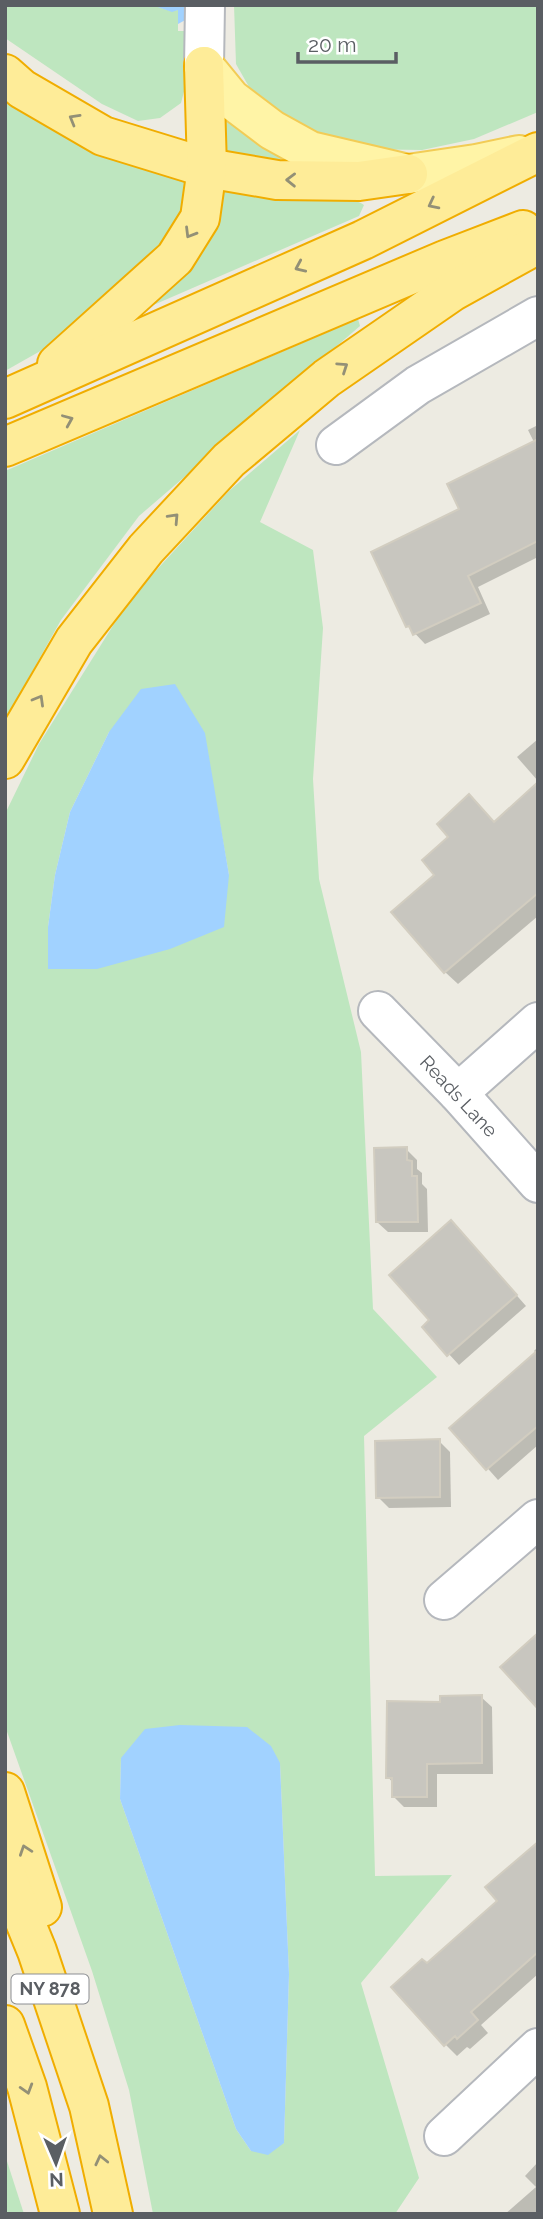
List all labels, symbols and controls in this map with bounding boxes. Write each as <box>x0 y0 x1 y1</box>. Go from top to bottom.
scale bar <box>298 21 396 65</box>
text: 20 m <box>308 32 356 57</box>
one-way arrow <box>68 114 81 127</box>
one-way arrow <box>285 172 296 188</box>
one-way arrow <box>428 196 440 210</box>
one-way arrow <box>186 226 199 239</box>
one-way arrow <box>295 259 308 273</box>
one-way arrow <box>335 363 348 375</box>
one-way arrow <box>61 414 73 428</box>
one-way arrow <box>166 513 179 526</box>
one-way arrow <box>31 695 44 708</box>
street label: Reads Lane <box>416 1051 502 1141</box>
one-way arrow <box>19 1845 33 1857</box>
road number: NY 878 <box>12 1975 88 2004</box>
one-way arrow <box>19 2083 34 2095</box>
north arrow <box>21 2128 91 2198</box>
one-way arrow <box>95 2154 109 2166</box>
text: N <box>49 2169 64 2191</box>

